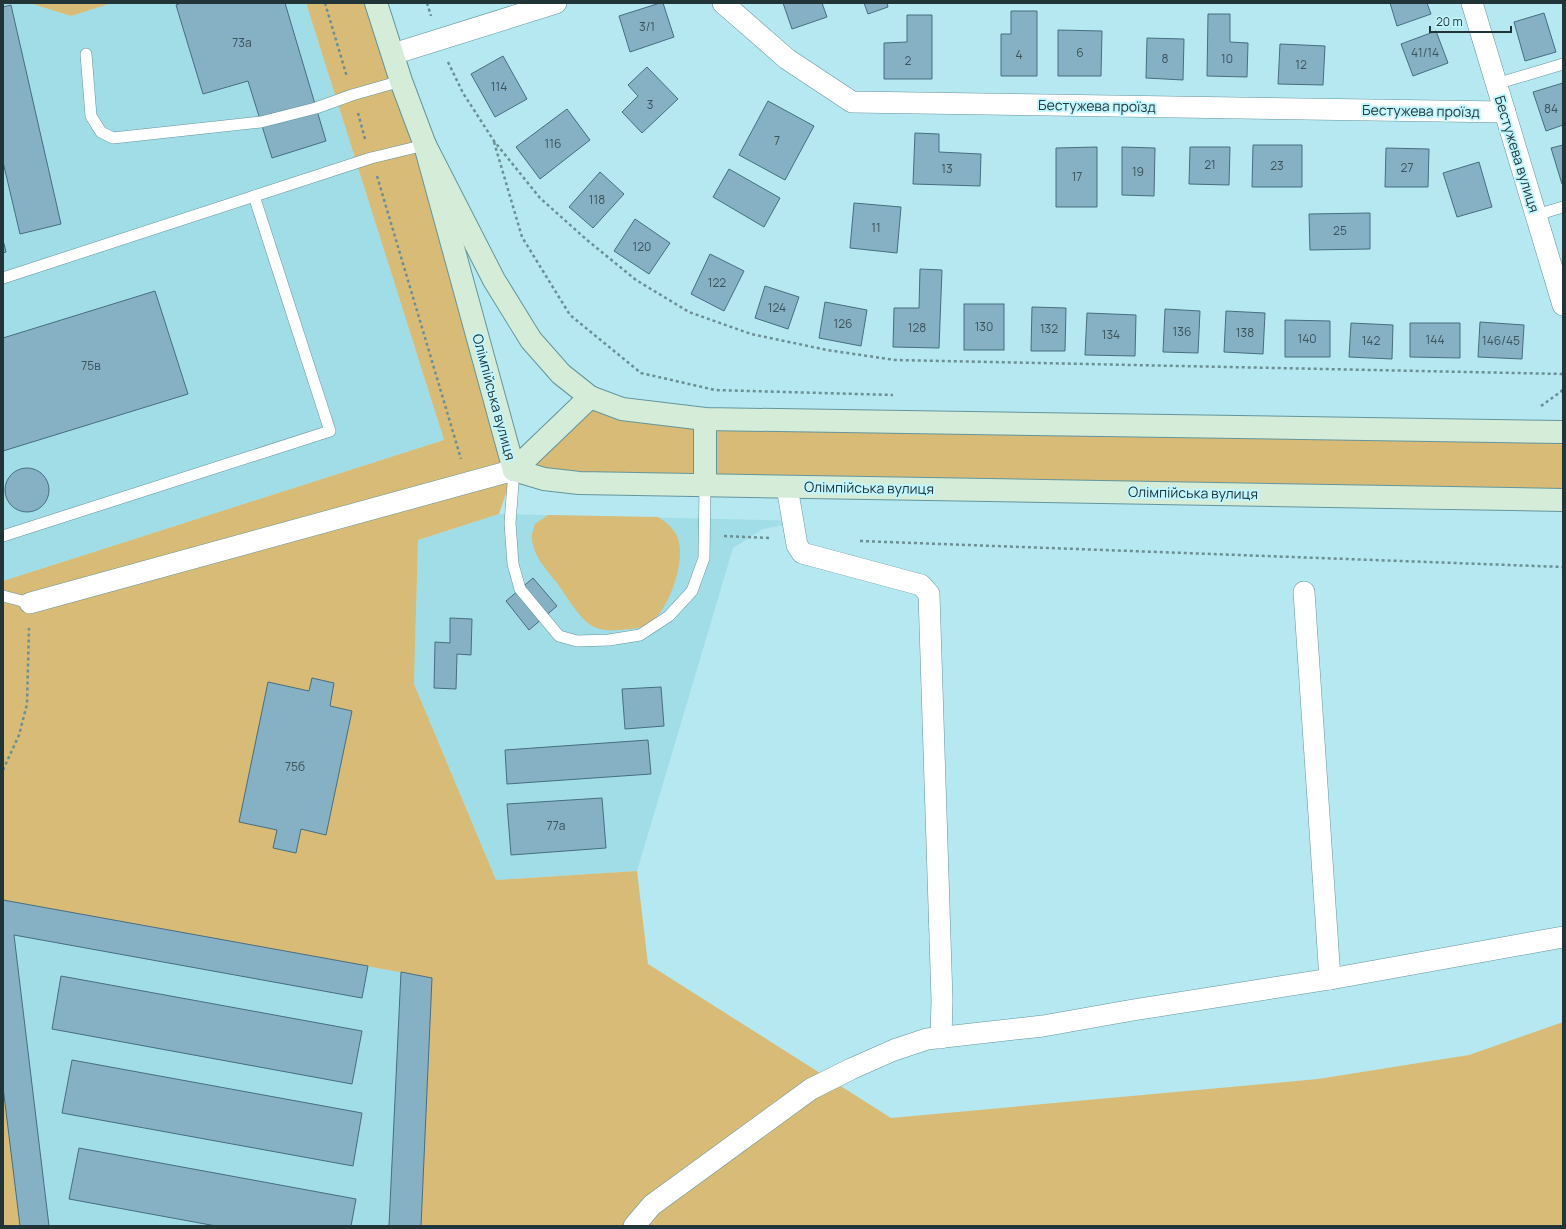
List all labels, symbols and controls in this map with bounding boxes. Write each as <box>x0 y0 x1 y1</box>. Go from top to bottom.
scale bar <box>1430 8 1511 34</box>
text: 20 m <box>1436 13 1463 30</box>
house number: 3/1 <box>639 18 655 35</box>
house number: 73а <box>232 34 252 51</box>
house number: 6 <box>1076 44 1084 61</box>
house number: 41/14 <box>1411 44 1439 61</box>
house number: 4 <box>1015 46 1023 63</box>
house number: 8 <box>1162 50 1169 67</box>
house number: 10 <box>1221 50 1233 67</box>
house number: 2 <box>905 52 912 69</box>
house number: 12 <box>1295 56 1307 73</box>
house number: 114 <box>491 78 507 95</box>
street label: Бестужева вулиця <box>1491 93 1544 215</box>
street label: Бестужева проїзд <box>1038 95 1156 116</box>
house number: 3 <box>647 96 653 113</box>
street label: Бестужева проїзд <box>1362 100 1480 121</box>
house number: 84 <box>1544 100 1558 117</box>
house number: 7 <box>774 132 780 149</box>
house number: 116 <box>545 135 561 152</box>
house number: 21 <box>1204 156 1216 173</box>
house number: 23 <box>1270 157 1284 174</box>
house number: 27 <box>1401 159 1413 176</box>
house number: 13 <box>941 160 953 177</box>
house number: 19 <box>1132 163 1144 180</box>
house number: 17 <box>1072 168 1082 185</box>
house number: 118 <box>589 191 605 208</box>
house number: 11 <box>871 219 881 236</box>
house number: 25 <box>1333 222 1347 239</box>
house number: 120 <box>633 238 651 255</box>
house number: 122 <box>708 274 726 291</box>
house number: 124 <box>768 299 786 316</box>
house number: 126 <box>834 315 852 332</box>
house number: 130 <box>975 318 993 335</box>
house number: 128 <box>908 319 926 336</box>
house number: 132 <box>1040 320 1058 337</box>
house number: 136 <box>1173 323 1191 340</box>
house number: 138 <box>1236 324 1254 341</box>
house number: 134 <box>1102 326 1120 343</box>
house number: 140 <box>1297 330 1317 347</box>
house number: 144 <box>1426 331 1444 348</box>
street label: Олімпійська вулиця <box>468 332 520 462</box>
house number: 142 <box>1362 332 1380 349</box>
house number: 146/45 <box>1482 332 1520 349</box>
house number: 75в <box>81 357 101 374</box>
street label: Олімпійська вулиця <box>804 477 934 498</box>
street label: Олімпійська вулиця <box>1128 482 1258 503</box>
house number: 75б <box>285 758 305 775</box>
house number: 77а <box>546 817 566 834</box>

